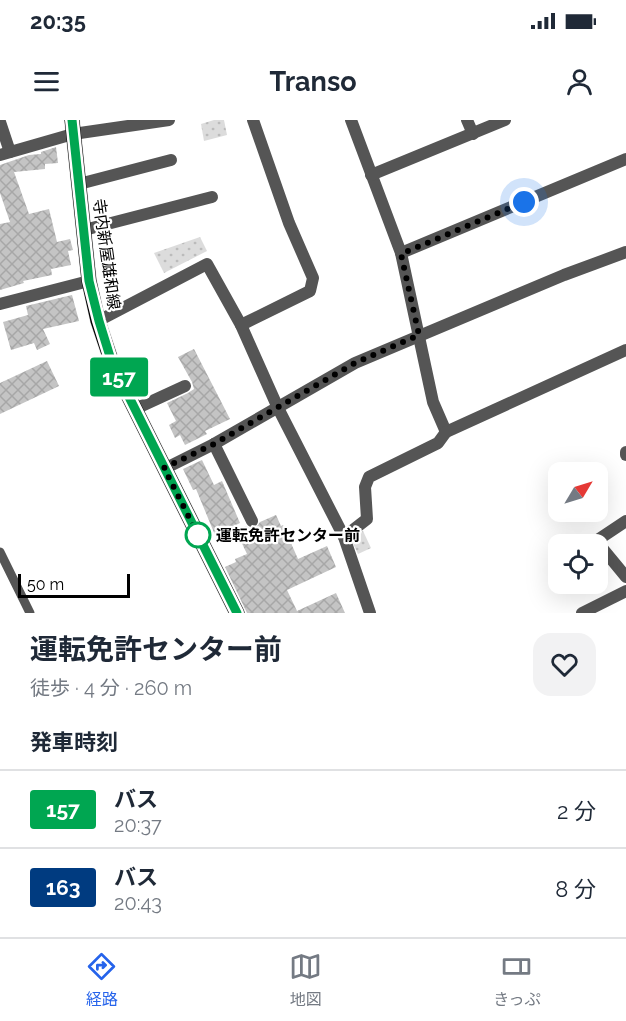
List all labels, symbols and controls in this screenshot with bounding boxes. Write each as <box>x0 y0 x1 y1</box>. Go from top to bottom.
text: 20:35 <box>30 8 86 34</box>
icon: menu <box>30 65 63 98</box>
icon: person <box>563 65 596 98</box>
text: Transo <box>269 66 357 97</box>
your location <box>509 187 539 217</box>
street label: 寺内新屋雄和線 <box>89 197 124 311</box>
line badge: 157 <box>84 358 154 396</box>
text: 157 <box>102 365 136 390</box>
north arrow <box>548 462 608 522</box>
map controls <box>548 462 608 594</box>
marker: 運転免許センター前 <box>185 522 211 548</box>
place label: 運転免許センター前 <box>216 526 360 545</box>
button: locate <box>548 534 608 594</box>
scale bar <box>18 571 130 598</box>
text: 50 m <box>27 575 64 594</box>
text: 運転免許センター前 <box>30 633 282 666</box>
button: heart <box>533 633 596 696</box>
text: 徒歩 · 4 分 · 260 m <box>30 676 192 700</box>
text: 発車時刻 <box>30 729 118 755</box>
text: バス <box>114 786 158 812</box>
text: 157 <box>46 797 80 822</box>
text: 2 分 <box>557 798 596 824</box>
text: 20:37 <box>114 813 162 837</box>
text: バス <box>114 864 158 890</box>
text: 163 <box>46 875 80 900</box>
text: 8 分 <box>555 876 596 902</box>
text: 20:43 <box>114 891 162 915</box>
tab: 経路 <box>85 950 118 1010</box>
tab: 地図 <box>289 950 322 1010</box>
tab: きっぷ <box>493 950 541 1010</box>

